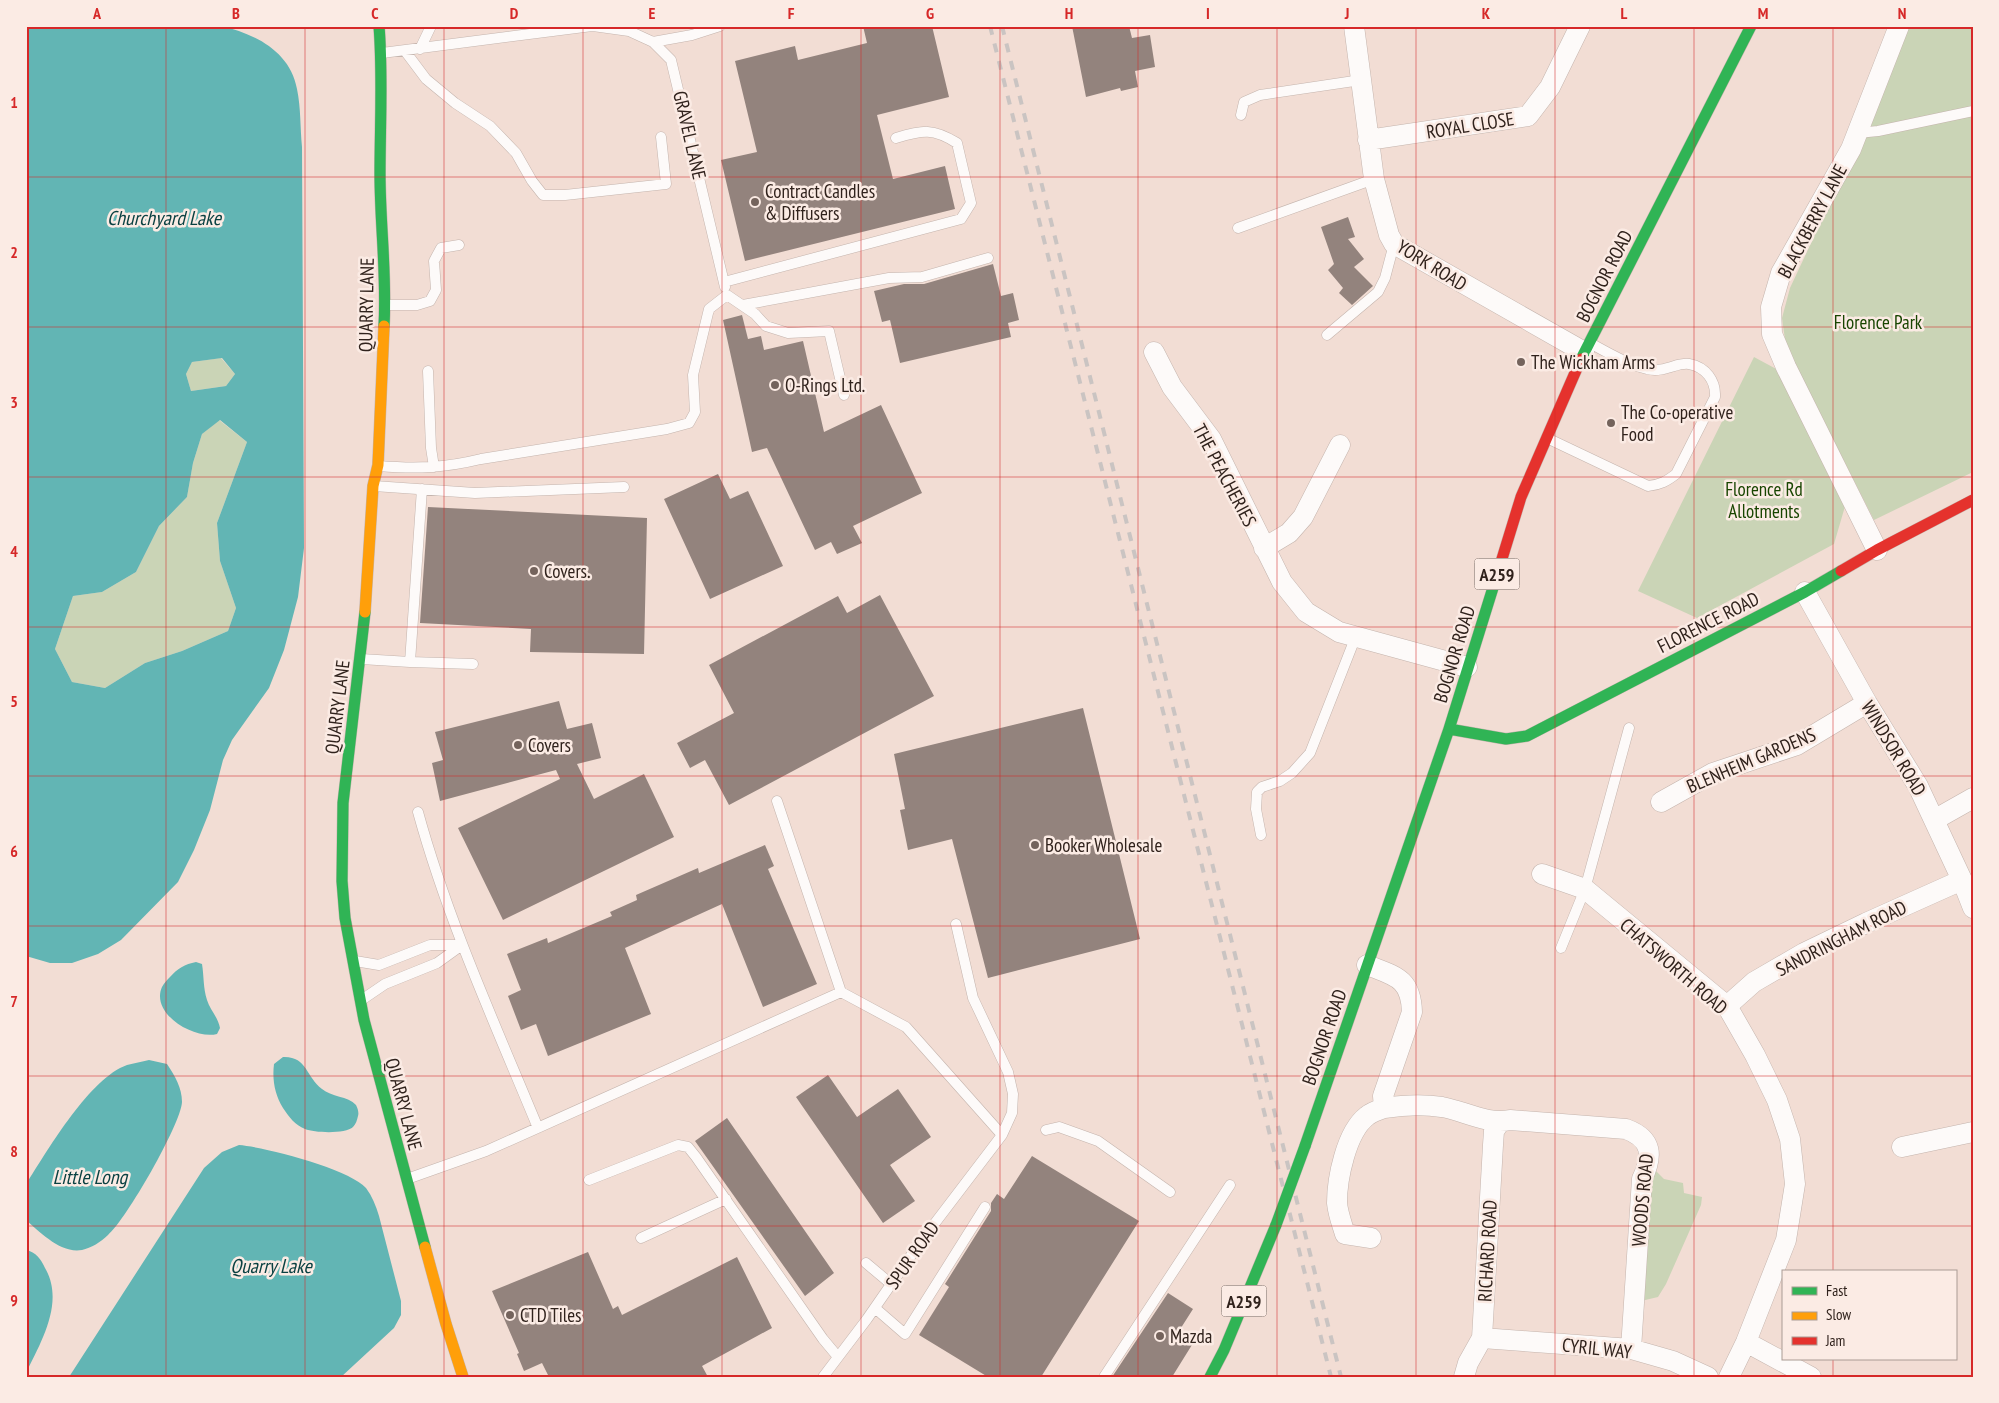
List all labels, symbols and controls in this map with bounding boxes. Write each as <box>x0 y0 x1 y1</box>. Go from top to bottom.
text: A <box>92 3 102 23</box>
text: B <box>232 3 240 23</box>
text: C <box>371 3 379 23</box>
text: D <box>510 3 519 23</box>
text: E <box>649 3 656 23</box>
text: F <box>788 3 795 23</box>
text: G <box>926 3 934 23</box>
text: H <box>1065 3 1073 23</box>
text: I <box>1206 3 1210 23</box>
text: J <box>1344 3 1349 23</box>
text: K <box>1482 3 1491 23</box>
text: L <box>1621 3 1628 23</box>
text: M <box>1758 3 1768 23</box>
text: N <box>1898 3 1906 23</box>
street label: GRAVEL LANE <box>668 89 712 181</box>
text: 1 <box>10 92 18 112</box>
street label: ROYAL CLOSE <box>1424 106 1516 144</box>
street label: BLACKBERRY LANE <box>1772 160 1852 282</box>
place label: Contract Candles & Diffusers <box>765 179 875 225</box>
marker: Contract Candles & Diffusers <box>749 196 761 208</box>
water label: Churchyard Lake <box>107 205 223 231</box>
street label: BOGNOR ROAD <box>1571 226 1637 326</box>
street label: YORK ROAD <box>1393 234 1471 296</box>
text: 2 <box>10 242 18 262</box>
street label: QUARRY LANE <box>353 258 379 352</box>
park label: Florence Park <box>1834 310 1923 334</box>
place label: The Wickham Arms <box>1531 350 1655 374</box>
marker: The Wickham Arms <box>1515 356 1527 368</box>
place label: O-Rings Ltd. <box>785 373 865 397</box>
marker: O-Rings Ltd. <box>769 379 781 391</box>
text: 3 <box>10 392 18 412</box>
place label: The Co-operative Food <box>1621 400 1733 446</box>
marker: The Co-operative Food <box>1605 417 1617 429</box>
street label: THE PEACHERIES <box>1188 419 1262 531</box>
park label: Florence Rd Allotments <box>1725 477 1803 523</box>
text: 4 <box>10 541 18 561</box>
road number: A259 <box>1474 558 1520 590</box>
place label: Covers. <box>544 559 590 583</box>
marker: Covers. <box>528 565 540 577</box>
street label: FLORENCE ROAD <box>1653 586 1763 658</box>
street label: BOGNOR ROAD <box>1428 603 1480 705</box>
street label: QUARRY LANE <box>319 659 355 755</box>
text: 5 <box>10 691 18 711</box>
street label: WINDSOR ROAD <box>1856 696 1932 800</box>
street label: BLENHEIM GARDENS <box>1683 722 1819 798</box>
place label: Covers <box>528 733 571 757</box>
marker: Covers <box>512 739 524 751</box>
place label: Booker Wholesale <box>1045 833 1162 857</box>
marker: Booker Wholesale <box>1029 839 1041 851</box>
text: 6 <box>10 841 18 861</box>
street label: SANDRINGHAM ROAD <box>1772 895 1910 981</box>
street label: CHATSWORTH ROAD <box>1615 913 1733 1019</box>
street label: BOGNOR ROAD <box>1296 986 1352 1088</box>
text: 7 <box>10 991 18 1011</box>
street label: QUARRY LANE <box>380 1055 428 1153</box>
text: 8 <box>10 1141 18 1161</box>
street label: WOODS ROAD <box>1626 1153 1658 1247</box>
water label: Little Long <box>53 1164 128 1190</box>
street label: RICHARD ROAD <box>1472 1199 1502 1303</box>
street label: SPUR ROAD <box>880 1216 944 1294</box>
water label: Quarry Lake <box>230 1253 314 1279</box>
legend <box>1782 1270 1956 1360</box>
text: Fast <box>1826 1281 1847 1300</box>
road number: A259 <box>1222 1285 1266 1316</box>
text: 9 <box>10 1290 18 1310</box>
place label: CTD Tiles <box>520 1303 582 1327</box>
text: Slow <box>1826 1305 1851 1324</box>
marker: CTD Tiles <box>504 1309 516 1321</box>
place label: Mazda <box>1170 1324 1212 1348</box>
marker: Mazda <box>1154 1330 1166 1342</box>
text: Jam <box>1825 1331 1845 1350</box>
street label: CYRIL WAY <box>1561 1332 1633 1364</box>

